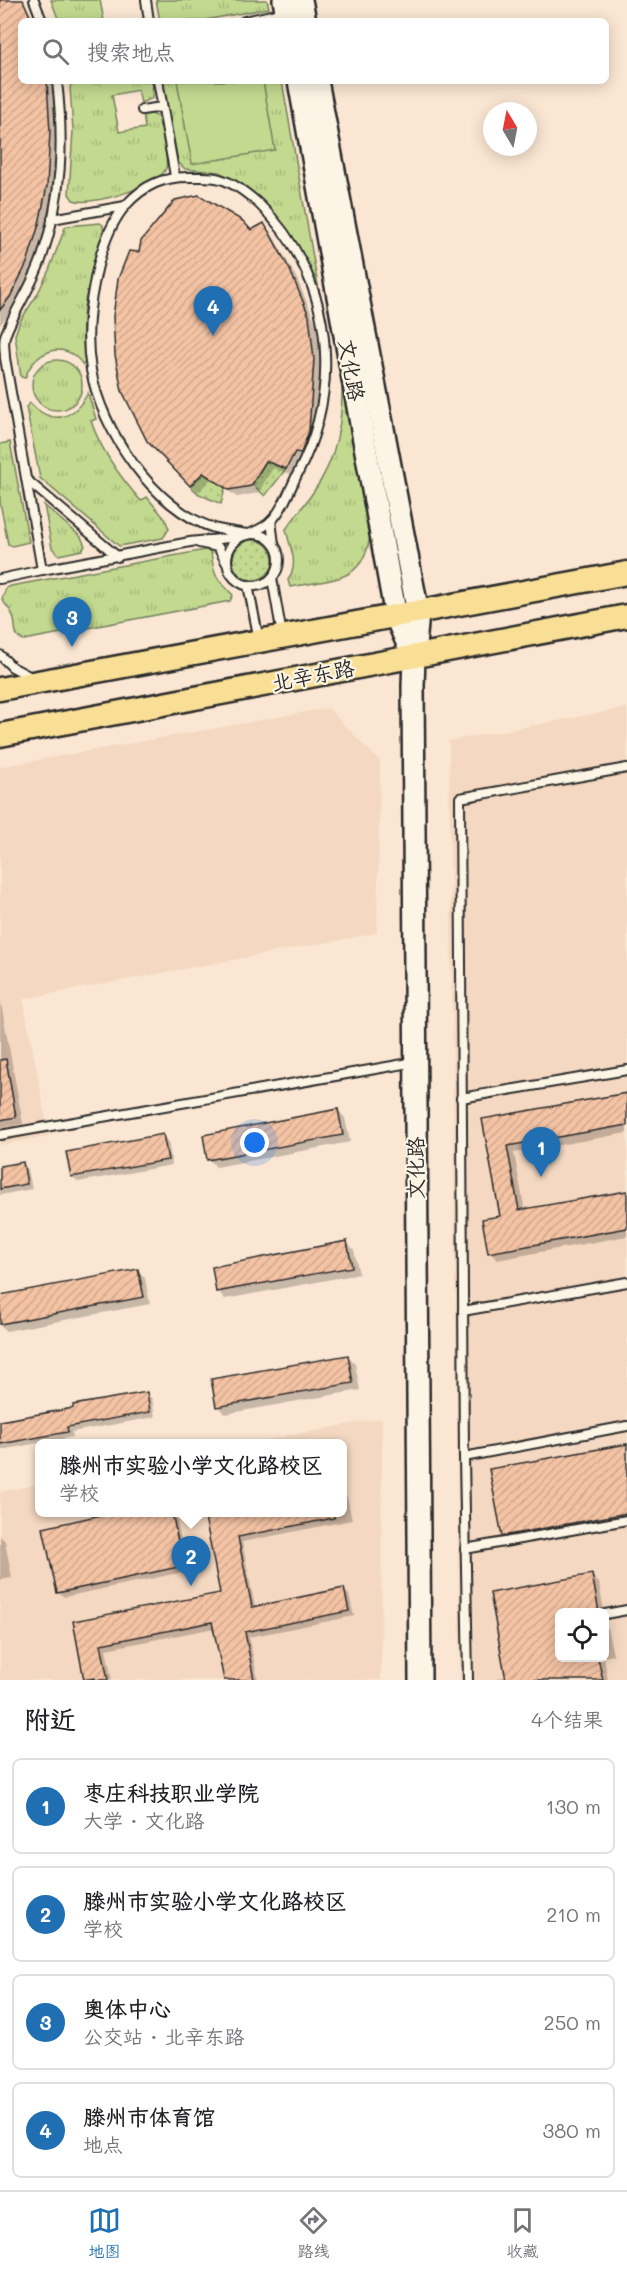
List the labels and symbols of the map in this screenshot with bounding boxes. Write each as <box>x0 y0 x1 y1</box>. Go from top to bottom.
north arrow <box>483 102 537 156</box>
pin: 4 <box>194 286 232 336</box>
street label: 文化路 <box>334 336 371 403</box>
pin: 3 <box>52 598 92 647</box>
street label: 北辛东路 <box>269 653 357 696</box>
your location <box>240 1128 269 1157</box>
pin: 1 <box>522 1128 560 1177</box>
street label: 文化路 <box>401 1137 428 1200</box>
pin: 2 <box>172 1536 210 1586</box>

